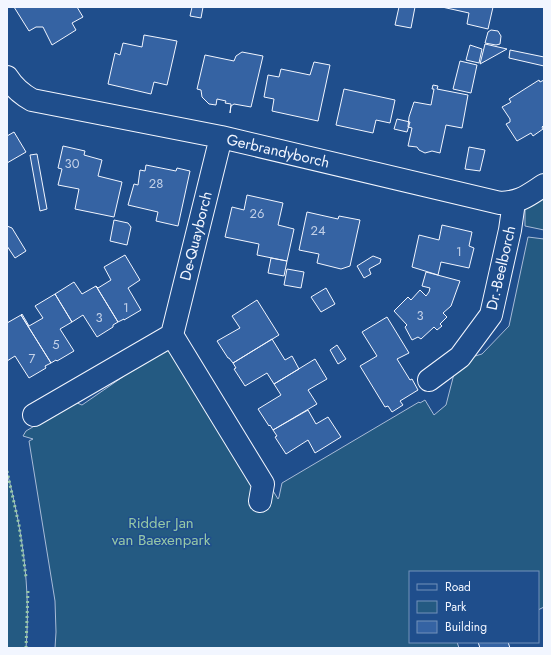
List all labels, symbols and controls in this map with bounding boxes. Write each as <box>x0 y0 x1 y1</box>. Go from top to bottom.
street label: Gerbrandyborch <box>224 128 332 174</box>
house number: 30 <box>65 154 80 173</box>
house number: 28 <box>149 174 163 193</box>
street label: De-Quayborch <box>174 189 218 283</box>
house number: 26 <box>250 204 264 223</box>
house number: 24 <box>311 221 326 240</box>
street label: Dr.-Beelborch <box>481 224 521 312</box>
house number: 1 <box>456 242 462 261</box>
house number: 1 <box>123 298 129 317</box>
house number: 3 <box>416 306 424 325</box>
house number: 3 <box>95 308 103 327</box>
house number: 5 <box>52 335 60 354</box>
house number: 7 <box>29 349 36 368</box>
park label: Ridder Jan van Baexenpark <box>112 512 211 551</box>
legend <box>409 571 539 643</box>
text: Road <box>445 578 471 596</box>
text: Park <box>445 598 467 616</box>
text: Building <box>445 618 487 636</box>

